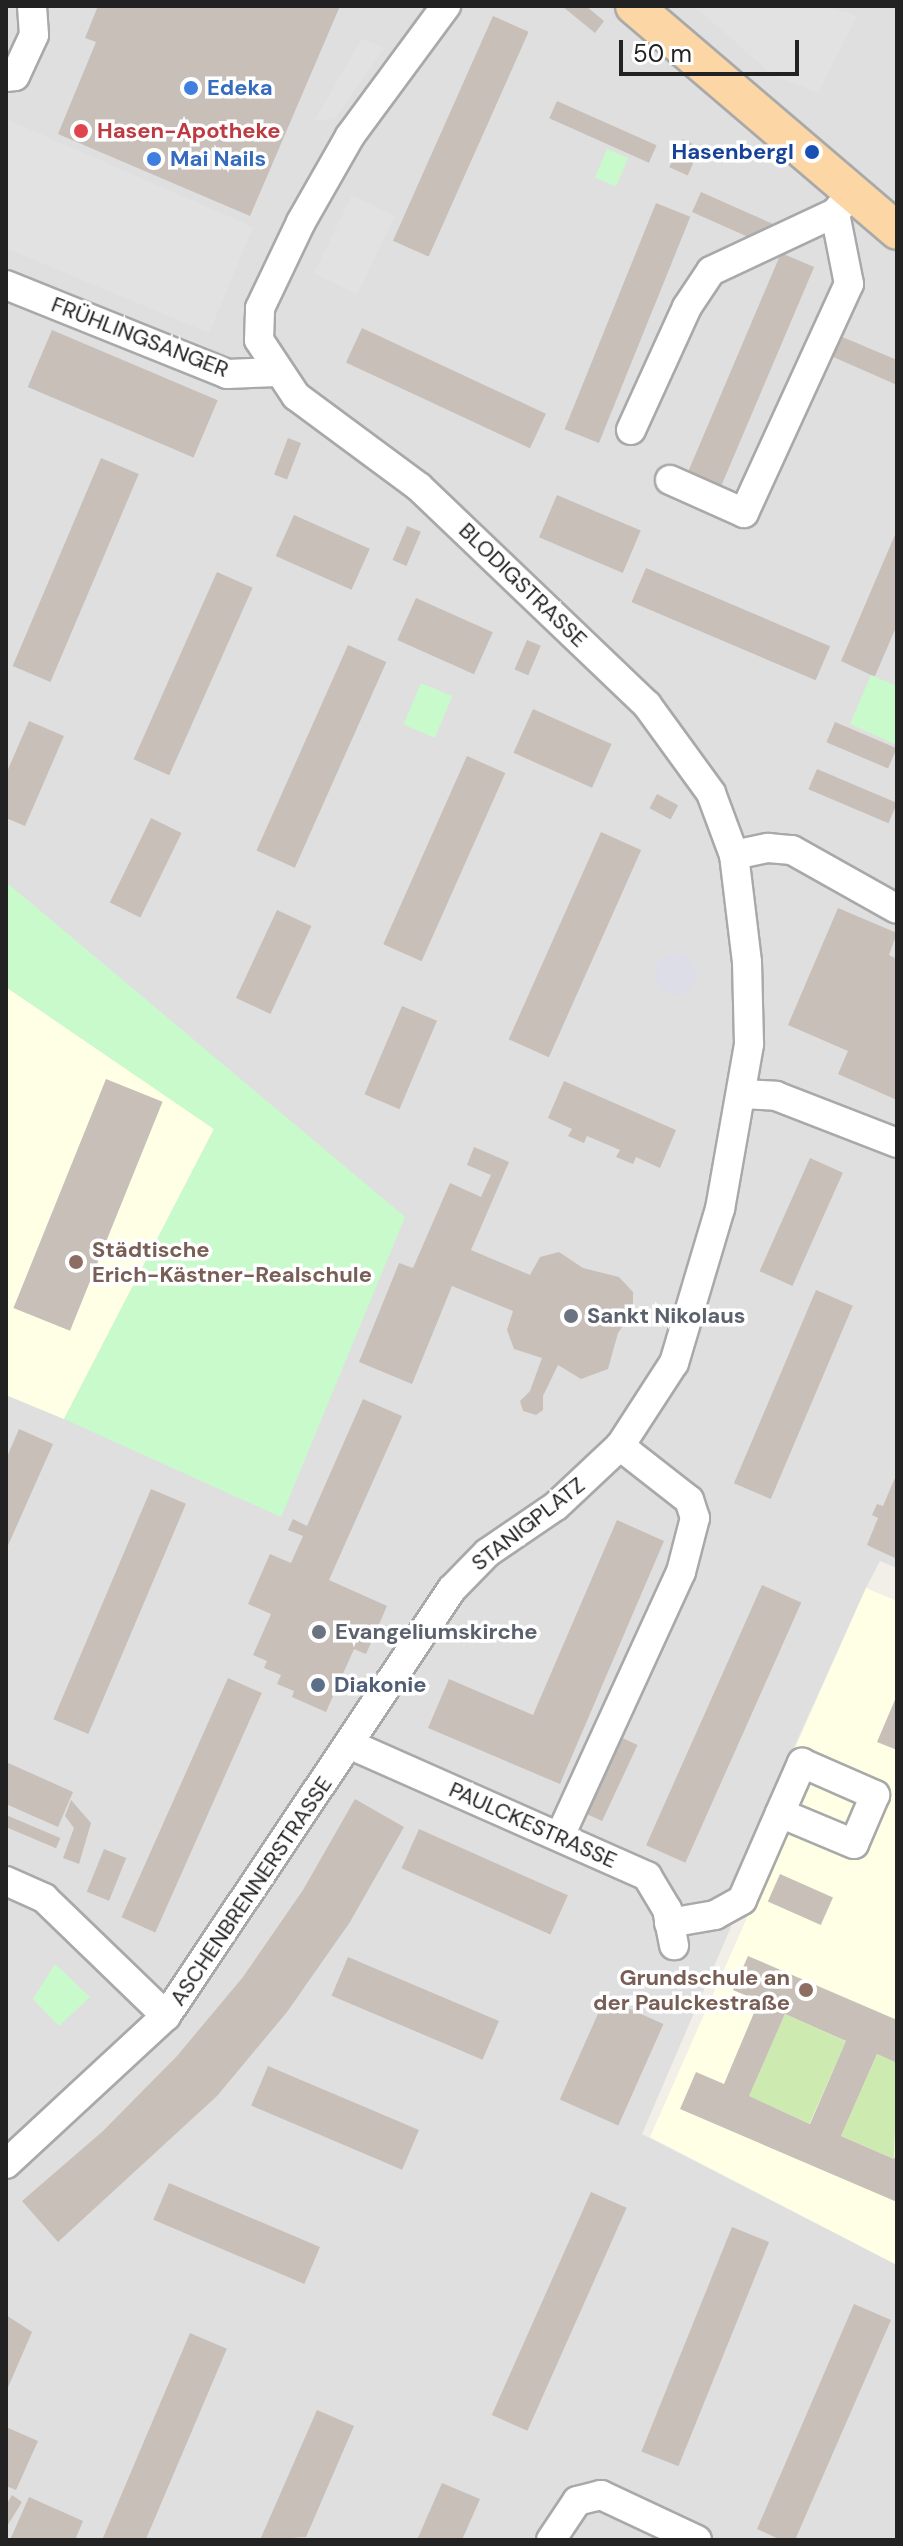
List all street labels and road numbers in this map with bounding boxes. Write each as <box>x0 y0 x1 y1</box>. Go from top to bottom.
street label: FRÜHLINGSANGER <box>48 291 232 383</box>
street label: BLODIGSTRASSE <box>453 517 593 653</box>
street label: STANIGPLATZ <box>466 1472 590 1576</box>
street label: ASCHENBRENNERSTRASSE <box>164 1771 338 2011</box>
street label: PAULCKESTRASSE <box>445 1776 621 1874</box>

